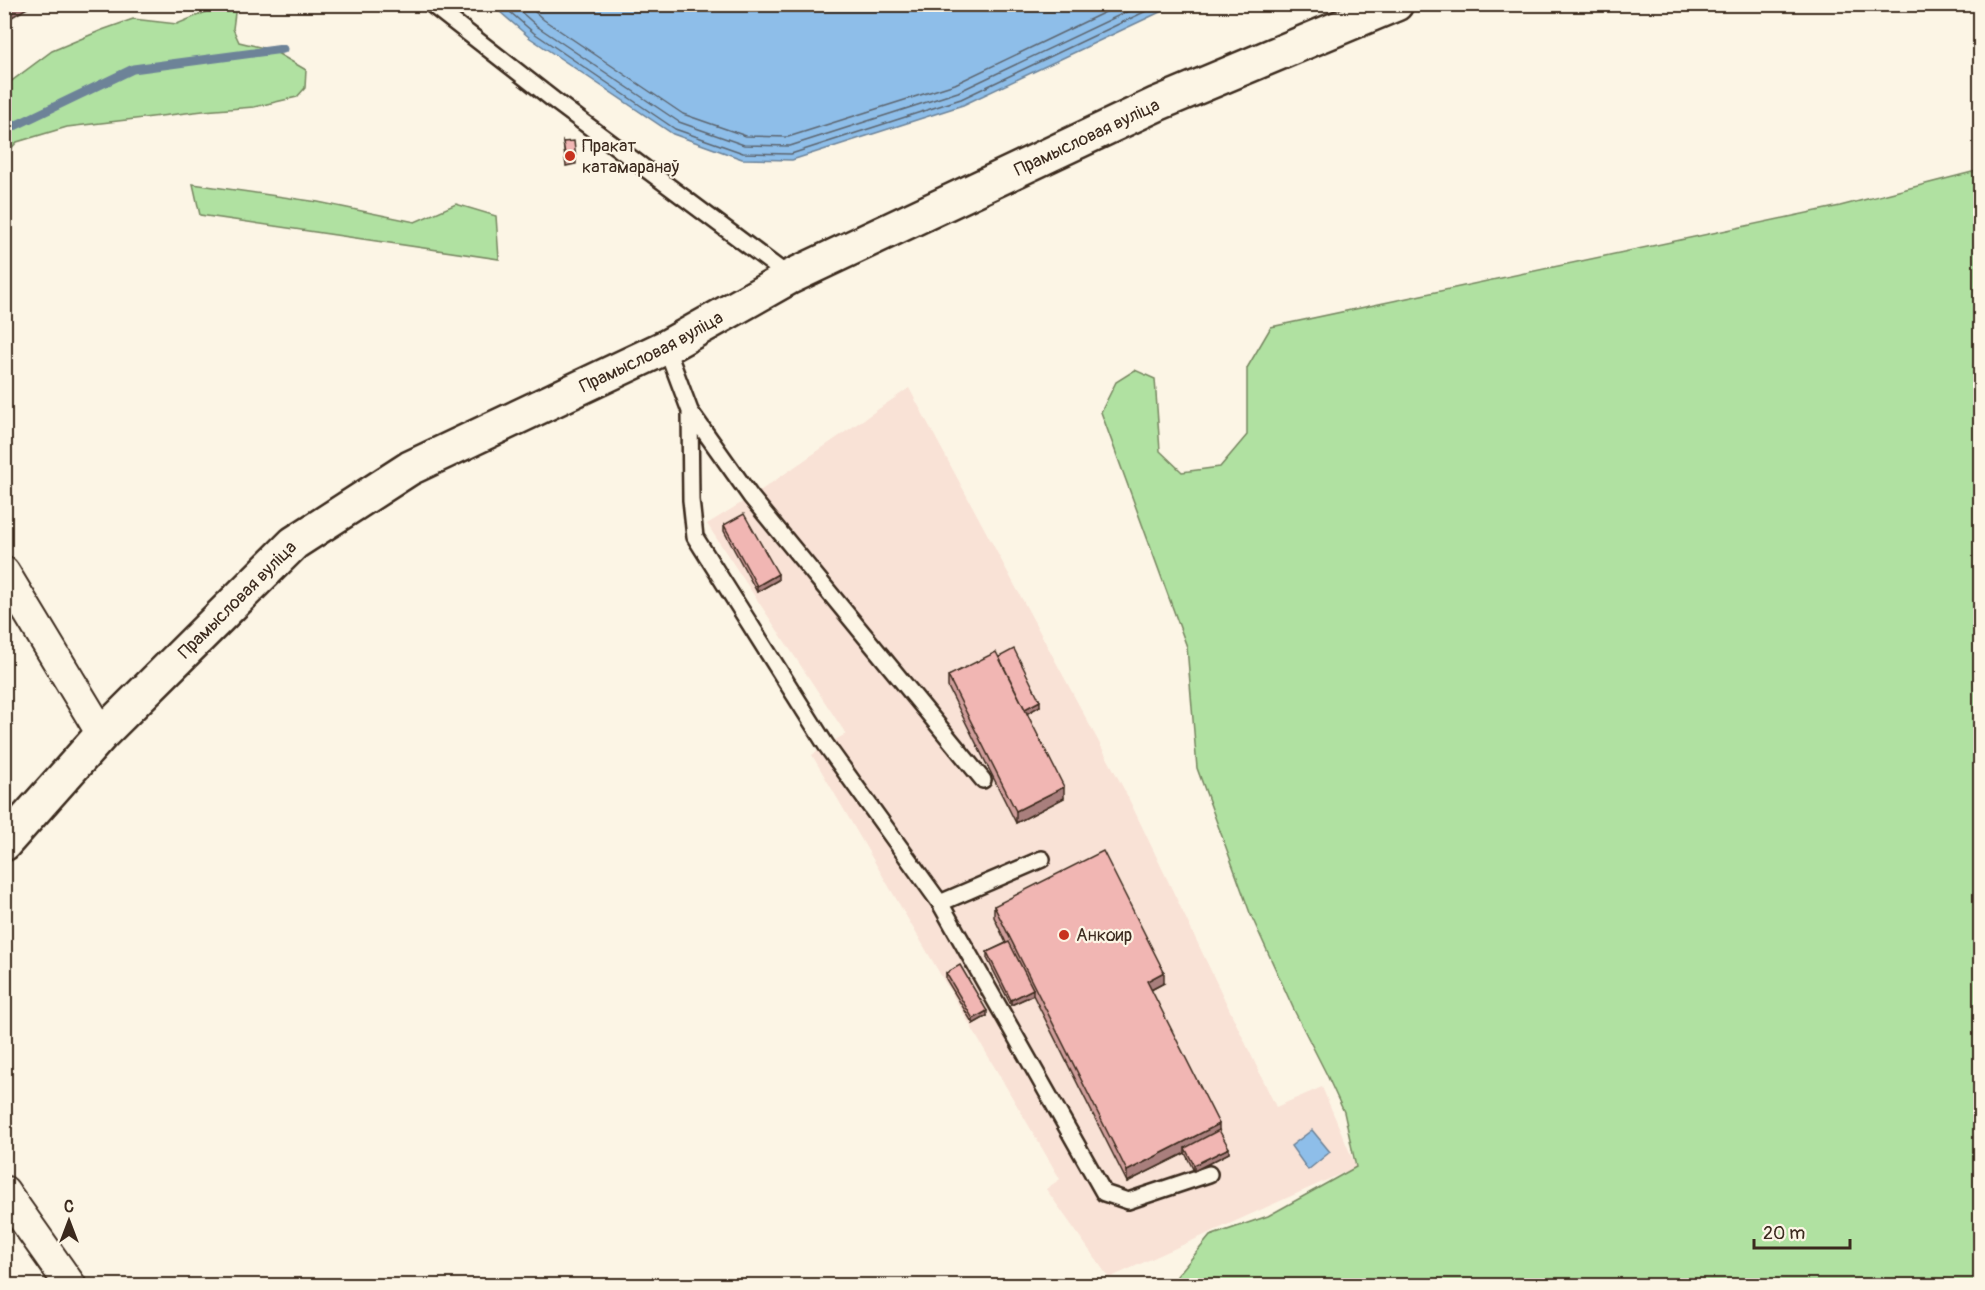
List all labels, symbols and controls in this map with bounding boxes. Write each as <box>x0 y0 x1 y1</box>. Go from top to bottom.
street label: Прамысловая вуліца <box>1011 93 1163 181</box>
place label: Пракат катамаранаў <box>582 135 679 179</box>
marker: Пракат катамаранаў <box>563 149 577 163</box>
street label: Прамысловая вуліца <box>576 306 727 398</box>
street label: Прамысловая вуліца <box>173 536 301 663</box>
place label: Анкоир <box>1076 924 1132 947</box>
marker: Анкоир <box>1057 928 1071 942</box>
north arrow <box>39 1191 99 1251</box>
text: С <box>64 1197 74 1217</box>
scale bar <box>1754 1212 1850 1250</box>
text: 20 m <box>1763 1222 1805 1245</box>

